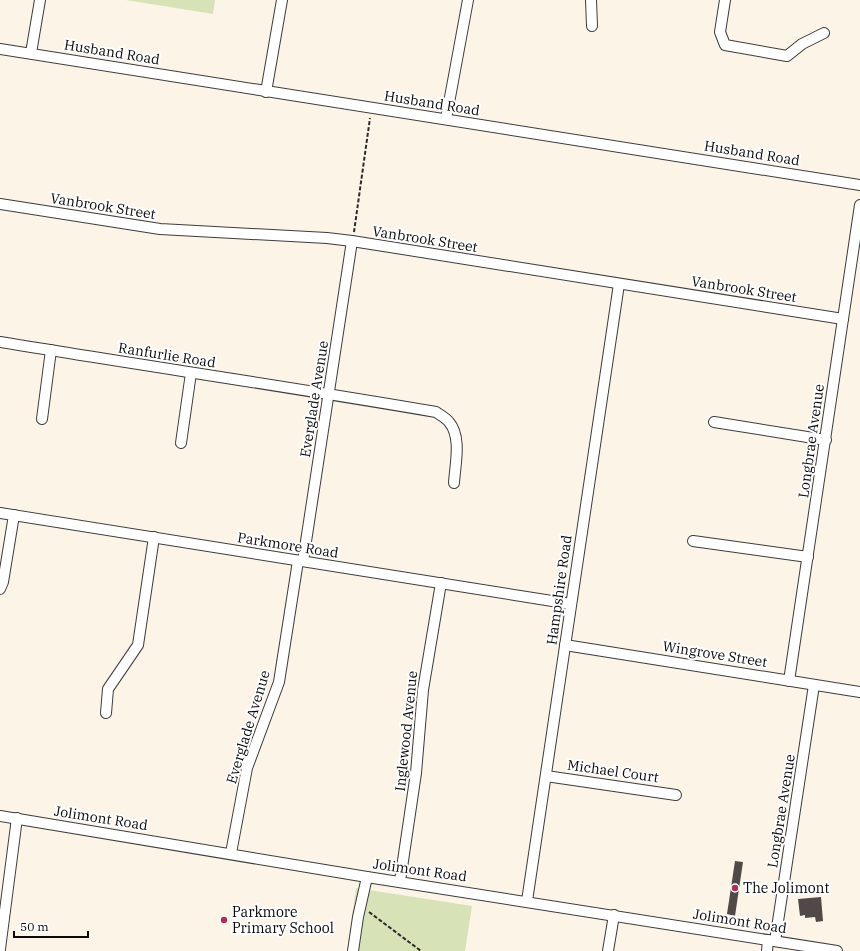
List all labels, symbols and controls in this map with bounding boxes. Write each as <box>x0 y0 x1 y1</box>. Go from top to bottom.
street label: Husband Road <box>63 36 162 69</box>
street label: Husband Road <box>383 87 482 120</box>
street label: Husband Road <box>703 137 802 170</box>
street label: Vanbrook Street <box>49 189 157 223</box>
street label: Vanbrook Street <box>371 222 479 256</box>
street label: Vanbrook Street <box>690 272 798 306</box>
street label: Ranfurlie Road <box>117 338 217 372</box>
street label: Everglade Avenue <box>296 339 332 459</box>
street label: Longbrae Avenue <box>794 383 828 499</box>
street label: Parkmore Road <box>236 528 340 562</box>
street label: Hampshire Road <box>542 533 576 646</box>
street label: Wingrove Street <box>661 637 769 671</box>
street label: Everglade Avenue <box>222 668 274 786</box>
street label: Inglewood Avenue <box>391 670 421 792</box>
street label: Longbrae Avenue <box>763 753 799 869</box>
street label: Michael Court <box>566 756 660 786</box>
street label: Jolimont Road <box>53 802 150 834</box>
street label: Jolimont Road <box>372 855 469 886</box>
place label: The Jolimont <box>743 879 830 897</box>
marker: The Jolimont <box>730 883 740 893</box>
place label: Parkmore Primary School <box>232 903 334 937</box>
street label: Jolimont Road <box>692 905 789 937</box>
scale bar <box>14 913 88 939</box>
marker: Parkmore Primary School <box>219 915 229 925</box>
text: 50 m <box>20 919 49 934</box>

